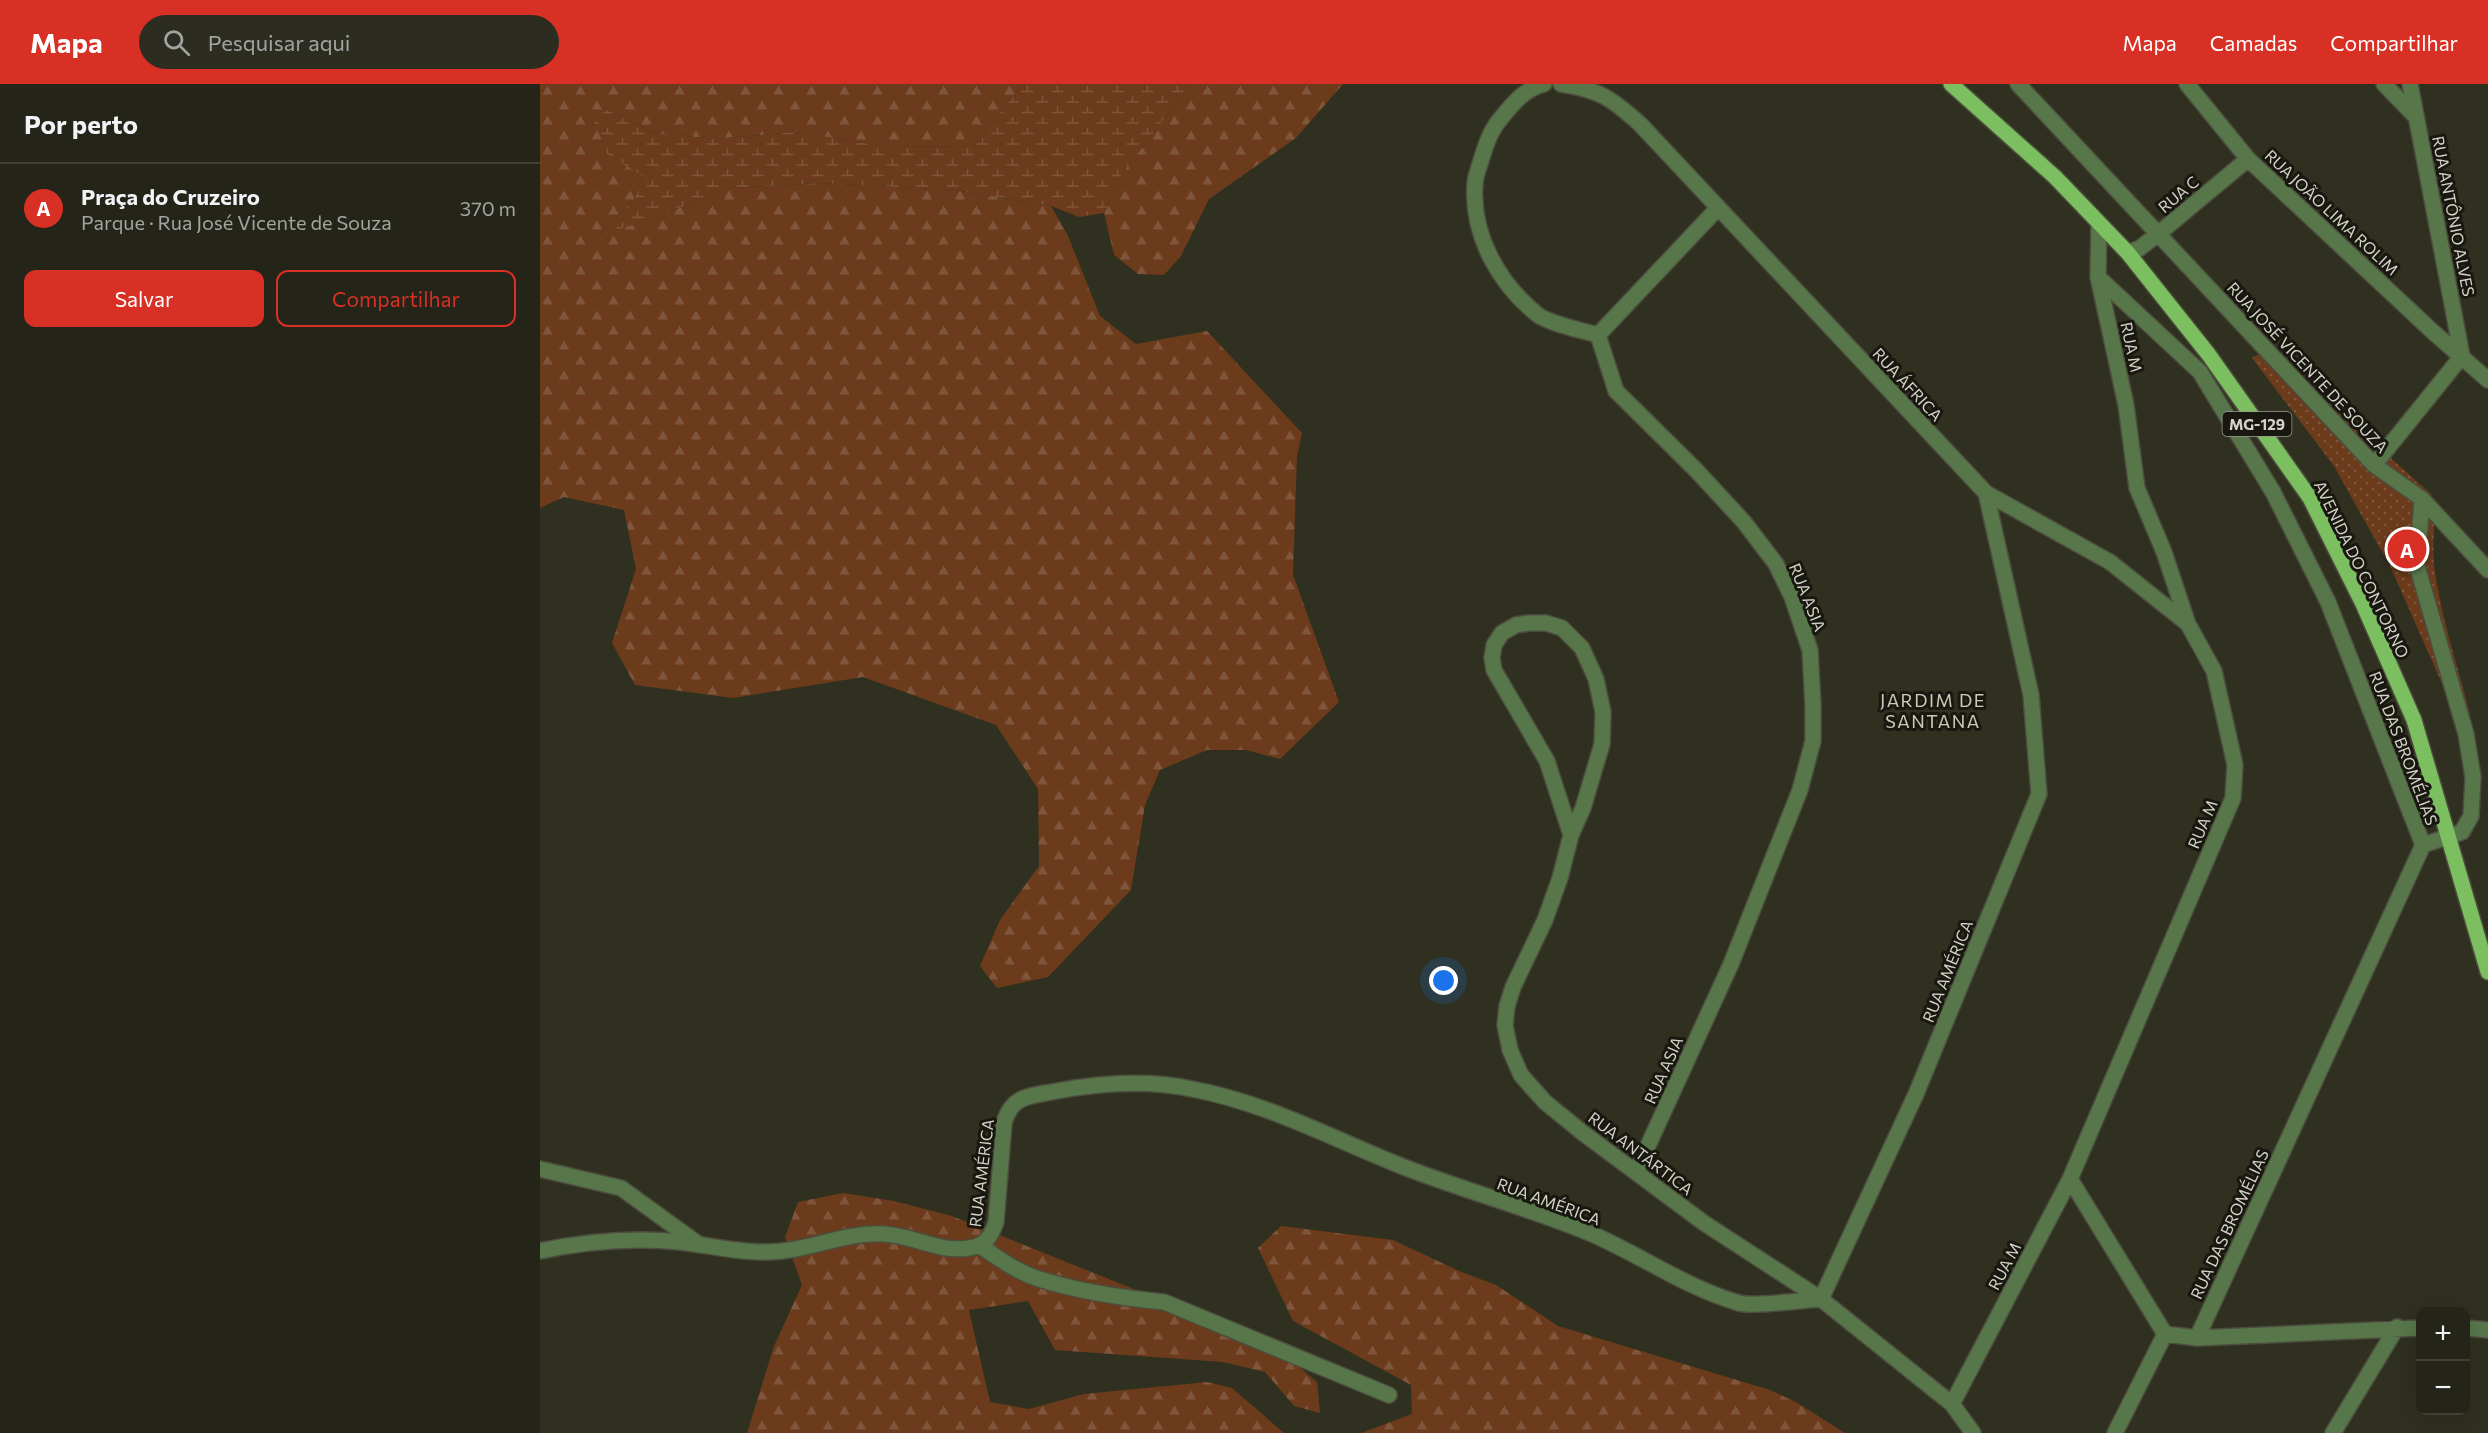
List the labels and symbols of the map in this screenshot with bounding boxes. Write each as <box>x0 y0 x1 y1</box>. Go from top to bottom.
street label: RUA ANTÔNIO ALVES <box>2429 134 2479 298</box>
street label: RUA JOÃO LIMA ROLIM <box>2261 145 2403 279</box>
street label: RUA C <box>2154 172 2202 216</box>
street label: RUA JOSÉ VICENTE DE SOUZA <box>2224 278 2392 456</box>
street label: RUA M <box>2117 320 2147 374</box>
street label: RUA ÁFRICA <box>1869 343 1947 425</box>
road number: MG-129 <box>2222 412 2292 436</box>
street label: AVENIDA DO CONTORNO <box>2311 477 2413 661</box>
pin: A <box>2388 526 2426 572</box>
street label: RUA ASIA <box>1786 560 1830 634</box>
street label: RUA DAS BROMÉLIAS <box>2366 669 2442 827</box>
district label: JARDIM DE SANTANA <box>1880 689 1986 732</box>
street label: RUA M <box>2183 797 2221 851</box>
street label: RUA AMÉRICA <box>1918 917 1976 1025</box>
your location <box>1429 966 1458 995</box>
street label: RUA ASIA <box>1640 1033 1686 1107</box>
street label: RUA ANTÁRTICA <box>1585 1108 1697 1198</box>
street label: RUA AMÉRICA <box>965 1118 997 1228</box>
street label: RUA DAS BROMÉLIAS <box>2186 1146 2272 1302</box>
street label: RUA AMÉRICA <box>1495 1173 1603 1229</box>
street label: RUA M <box>1984 1239 2024 1293</box>

